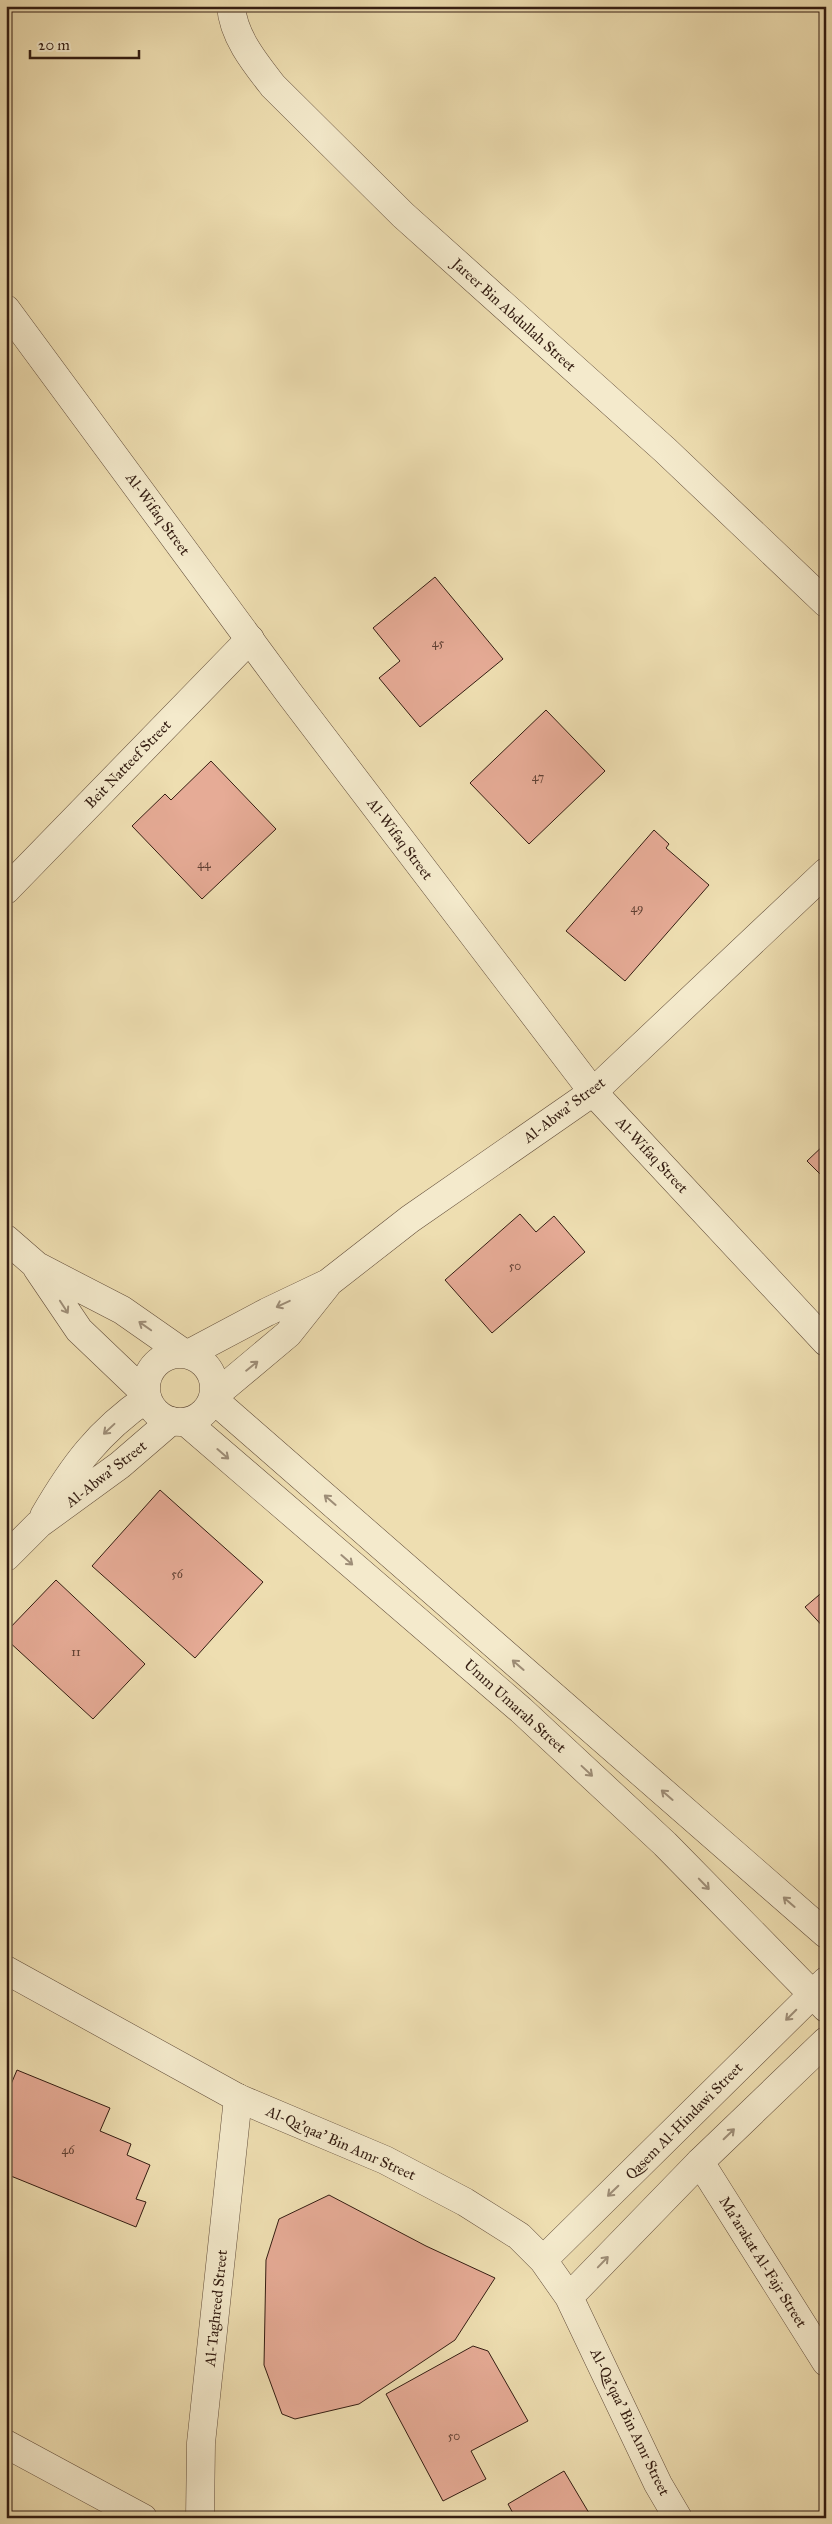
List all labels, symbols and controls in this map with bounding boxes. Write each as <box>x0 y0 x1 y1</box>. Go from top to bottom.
scale bar <box>30 28 139 60</box>
text: 20 m <box>38 36 70 54</box>
street label: Jareer Bin Abdullah Street <box>446 253 580 377</box>
street label: Al-Wifaq Street <box>121 468 194 560</box>
house number: 45 <box>432 636 445 650</box>
street label: Beit Natteef Street <box>81 715 175 812</box>
house number: 47 <box>532 770 544 784</box>
street label: Al-Wifaq Street <box>362 794 437 885</box>
house number: 44 <box>197 857 211 871</box>
house number: 49 <box>630 901 644 915</box>
street label: Al-Abwa’ Street <box>519 1073 609 1147</box>
street label: Al-Wifaq Street <box>611 1112 692 1198</box>
house number: 50 <box>509 1259 521 1273</box>
one-way arrow <box>58 1300 69 1314</box>
one-way arrow <box>276 1300 291 1309</box>
one-way arrow <box>138 1321 152 1331</box>
one-way arrow <box>245 1360 258 1371</box>
one-way arrow <box>103 1423 116 1435</box>
street label: Al-Abwa’ Street <box>61 1436 151 1512</box>
one-way arrow <box>216 1448 229 1459</box>
one-way arrow <box>323 1495 336 1506</box>
one-way arrow <box>340 1554 353 1565</box>
house number: 56 <box>171 1567 184 1581</box>
house number: 11 <box>71 1645 81 1659</box>
street label: Umm Umarah Street <box>460 1655 570 1757</box>
one-way arrow <box>512 1659 525 1671</box>
one-way arrow <box>580 1765 593 1777</box>
one-way arrow <box>661 1789 674 1800</box>
one-way arrow <box>698 1878 710 1890</box>
one-way arrow <box>783 1896 796 1908</box>
one-way arrow <box>785 2009 797 2021</box>
street label: Qasem Al-Hindawi Street <box>622 2058 747 2183</box>
street label: Al-Qa’qaa’ Bin Amr Street <box>262 2101 419 2185</box>
one-way arrow <box>723 2128 735 2140</box>
house number: 46 <box>62 2143 75 2157</box>
one-way arrow <box>607 2185 619 2197</box>
street label: Ma’arakat Al-Fajr Street <box>715 2193 811 2332</box>
street label: Al-Taghreed Street <box>201 2248 231 2368</box>
one-way arrow <box>596 2256 609 2268</box>
street label: Al-Qa’qaa’ Bin Amr Street <box>585 2344 674 2500</box>
house number: 50 <box>448 2429 460 2443</box>

